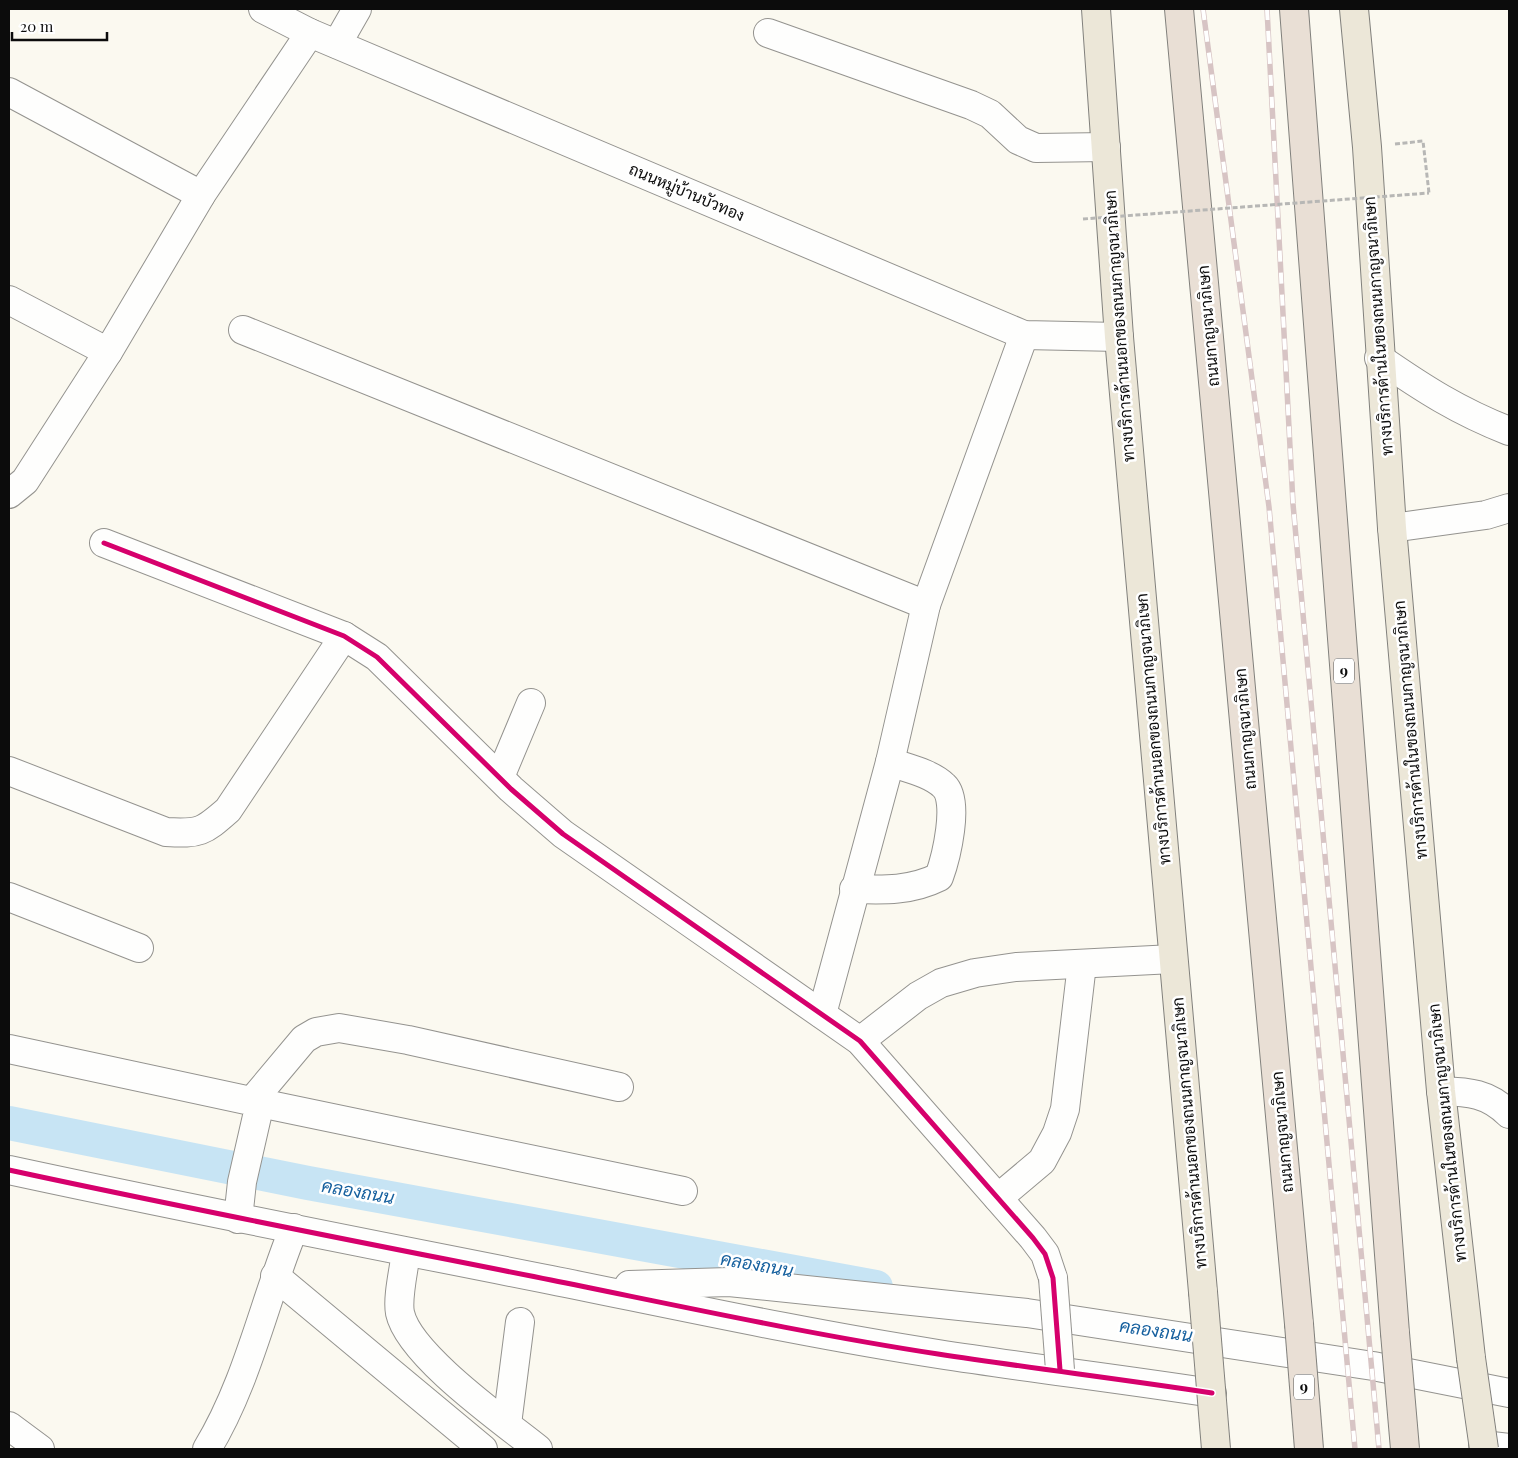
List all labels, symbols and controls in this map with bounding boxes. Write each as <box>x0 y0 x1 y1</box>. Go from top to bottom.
scale bar <box>12 10 108 42</box>
text: 20 m <box>20 16 54 36</box>
street label: ถนนหมู่บ้านบัวทอง <box>625 158 748 227</box>
street label: ทางบริการด้านนอกของถนนกาญจนาภิเษก <box>1099 189 1138 463</box>
street label: ทางบริการด้านในของถนนกาญจนาภิเษก <box>1358 196 1397 456</box>
street label: ถนนกาญจนาภิเษก <box>1192 265 1223 388</box>
street label: ทางบริการด้านนอกของถนนกาญจนาภิเษก <box>1130 592 1175 866</box>
street label: ทางบริการด้านในของถนนกาญจนาภิเษก <box>1388 600 1431 860</box>
road number: 9 <box>1334 658 1354 684</box>
street label: ถนนกาญจนาภิเษก <box>1229 668 1260 791</box>
street label: ทางบริการด้านนอกของถนนกาญจนาภิเษก <box>1166 996 1211 1270</box>
street label: ทางบริการด้านในของถนนกาญจนาภิเษก <box>1422 1003 1471 1263</box>
street label: ถนนกาญจนาภิเษก <box>1266 1071 1297 1194</box>
water label: คลองถนน <box>320 1173 397 1209</box>
water label: คลองถนน <box>719 1246 796 1282</box>
water label: คลองถนน <box>1118 1313 1195 1347</box>
road number: 9 <box>1294 1374 1314 1400</box>

